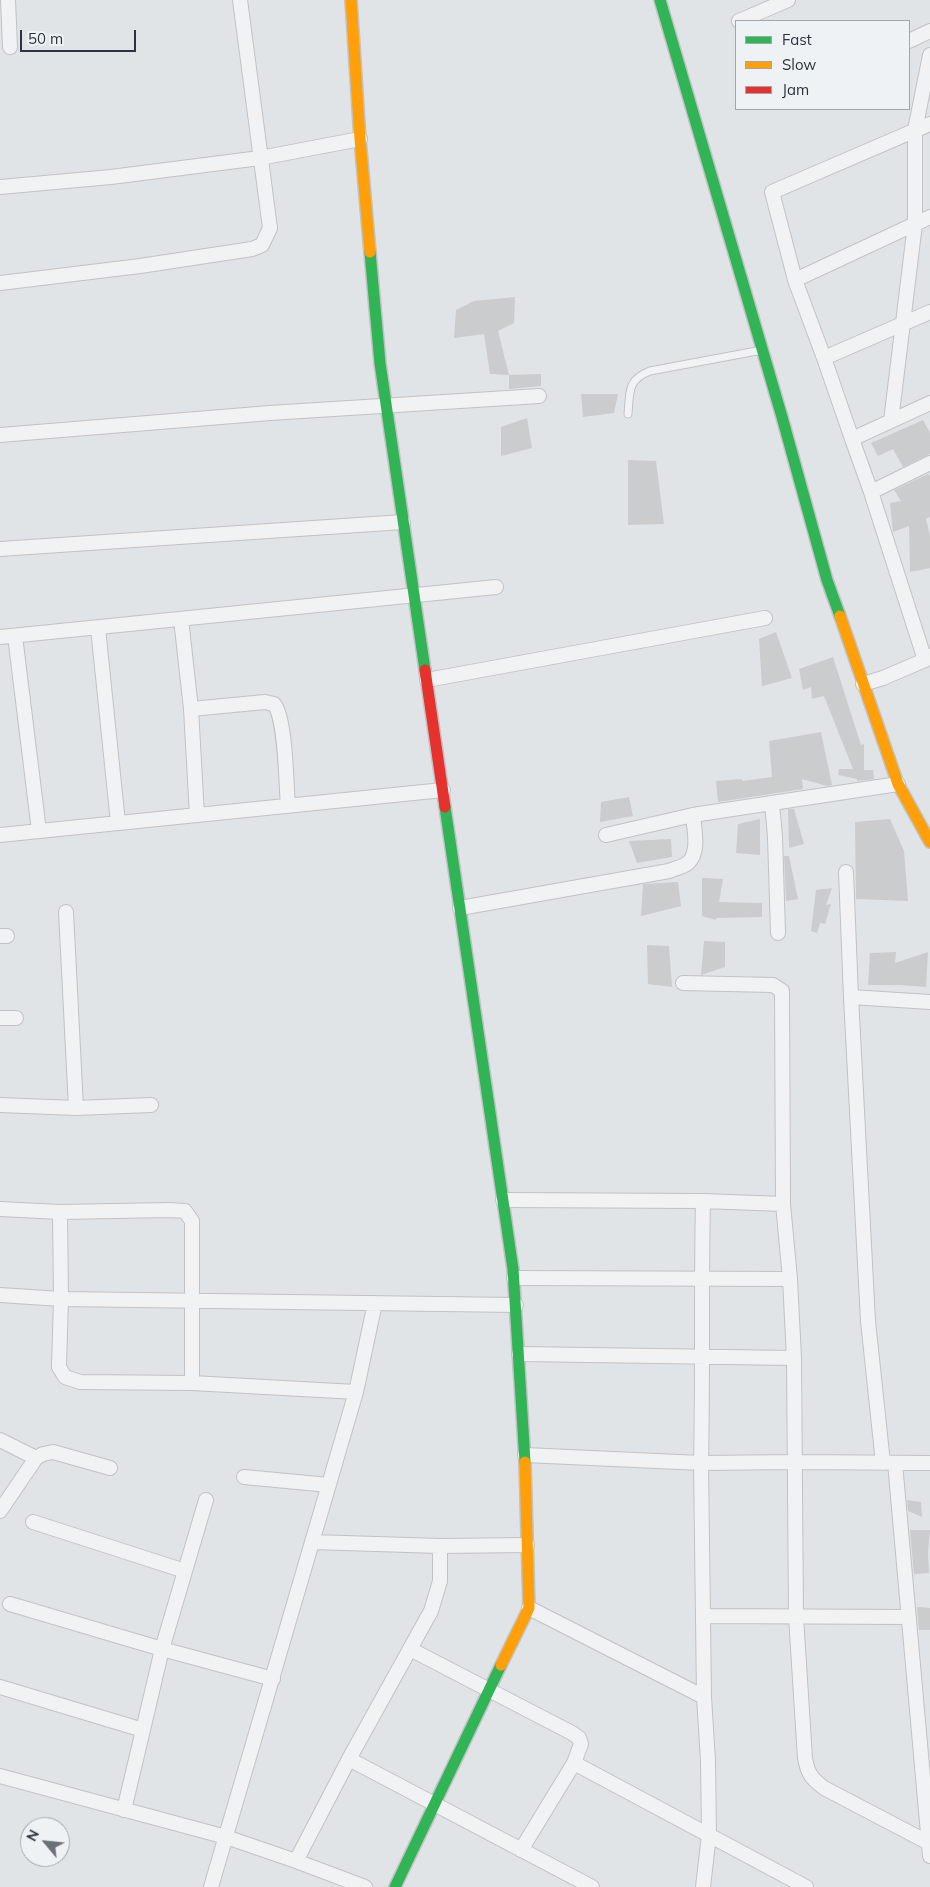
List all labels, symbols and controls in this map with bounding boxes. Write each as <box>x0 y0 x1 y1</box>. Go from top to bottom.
scale bar <box>22 20 139 52</box>
legend <box>735 20 910 110</box>
text: 50 m <box>28 29 63 48</box>
text: Fast <box>782 30 812 49</box>
text: Slow <box>782 55 816 74</box>
text: Jam <box>782 80 809 99</box>
north arrow <box>20 1817 70 1867</box>
text: N <box>22 1827 43 1844</box>

